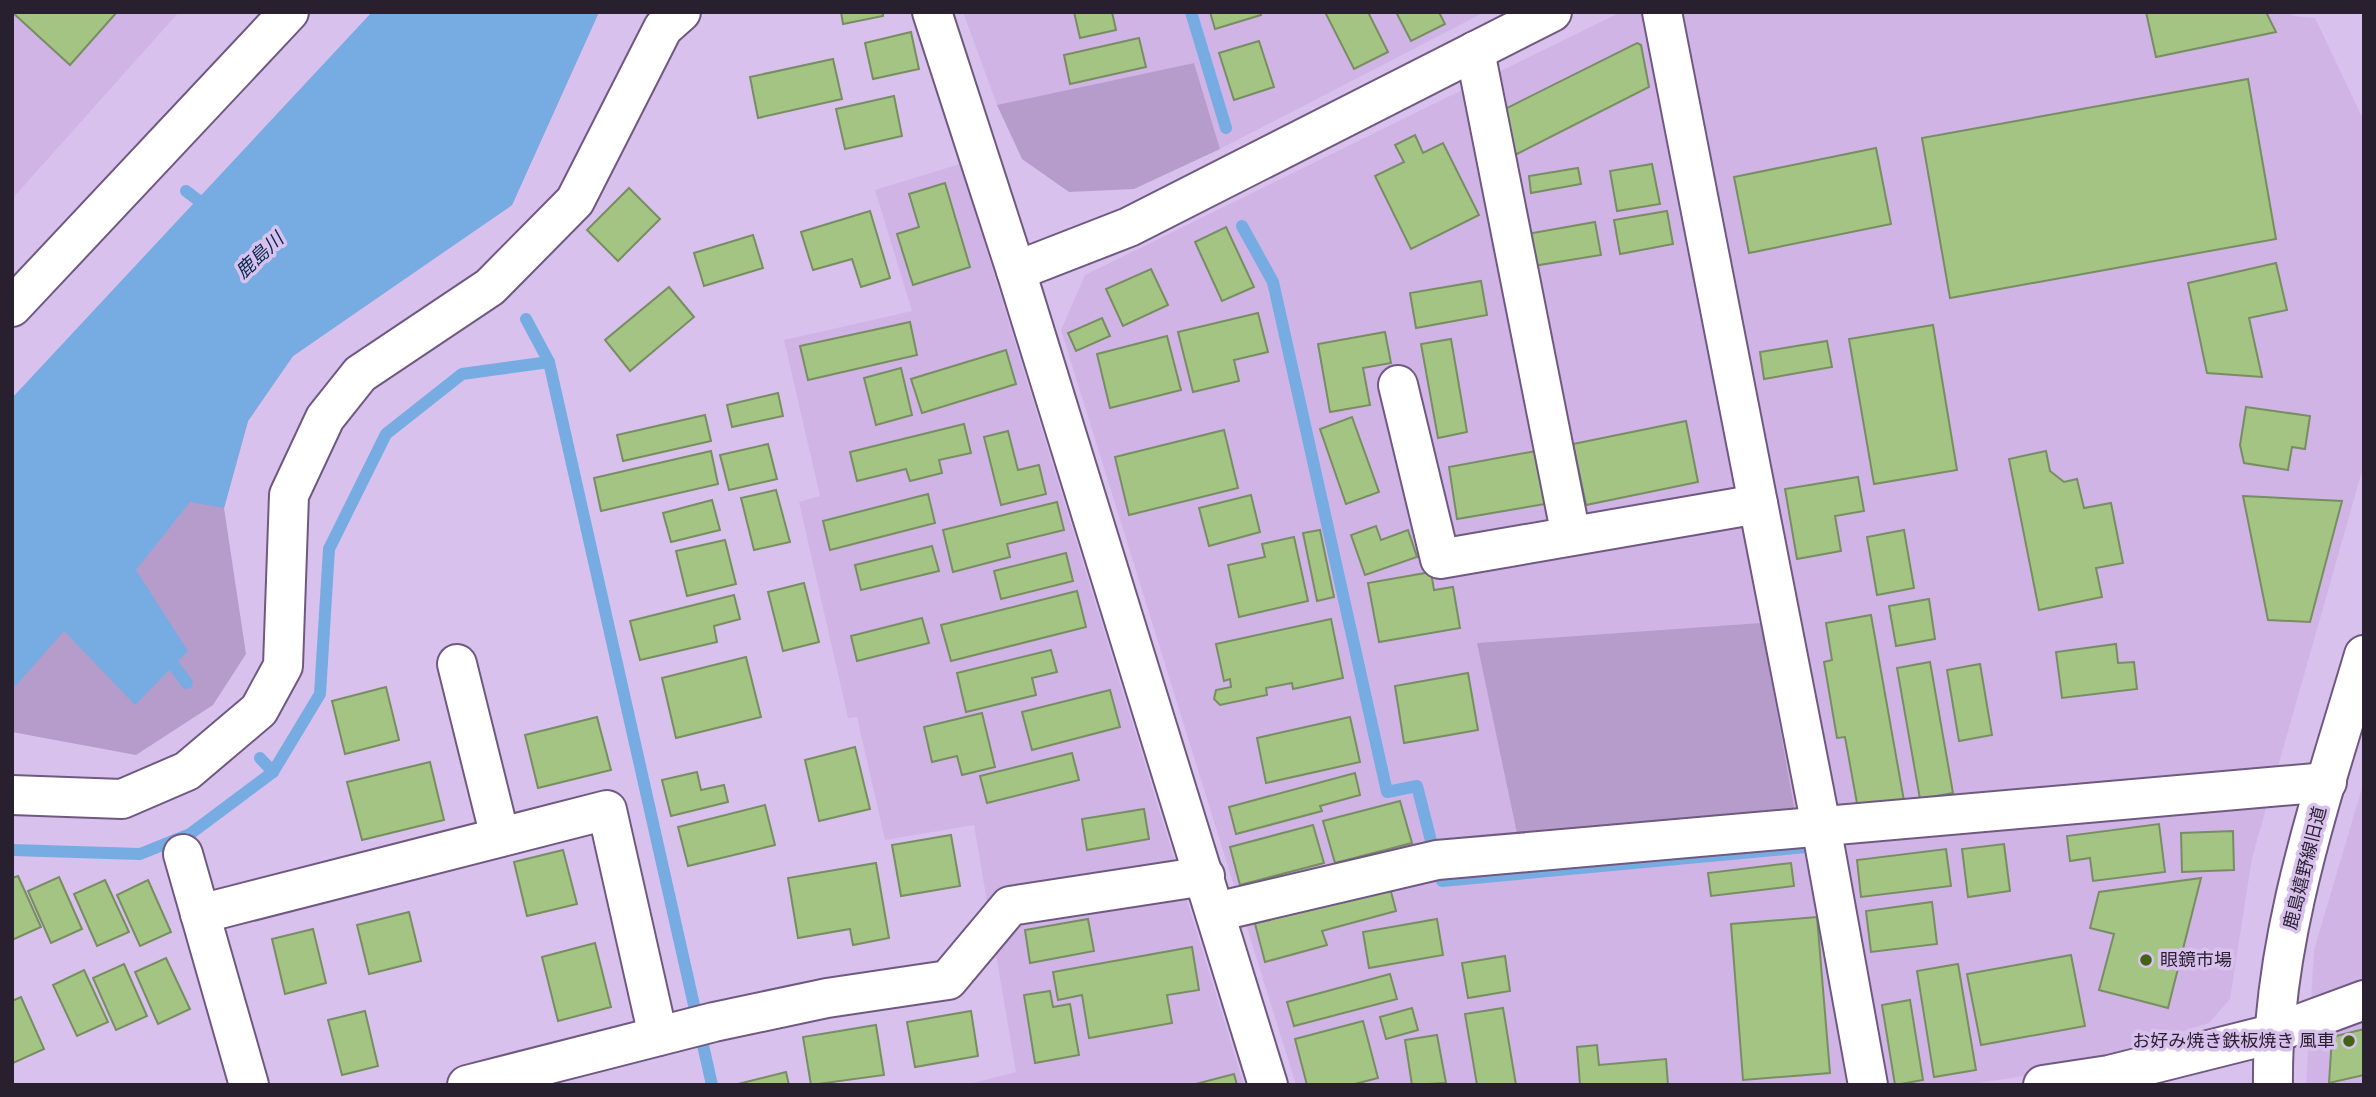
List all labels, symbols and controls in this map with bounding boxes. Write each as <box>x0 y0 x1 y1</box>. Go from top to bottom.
water label: 鹿島川 <box>231 226 289 283</box>
street label: 鹿島嬉野線旧道 <box>2279 804 2331 932</box>
place label: 眼鏡市場 <box>2160 949 2232 971</box>
marker: 眼鏡市場 <box>2138 952 2154 968</box>
place label: お好み焼き鉄板焼き 風車 <box>2132 1030 2335 1052</box>
marker: お好み焼き鉄板焼き 風車 <box>2341 1033 2357 1049</box>

